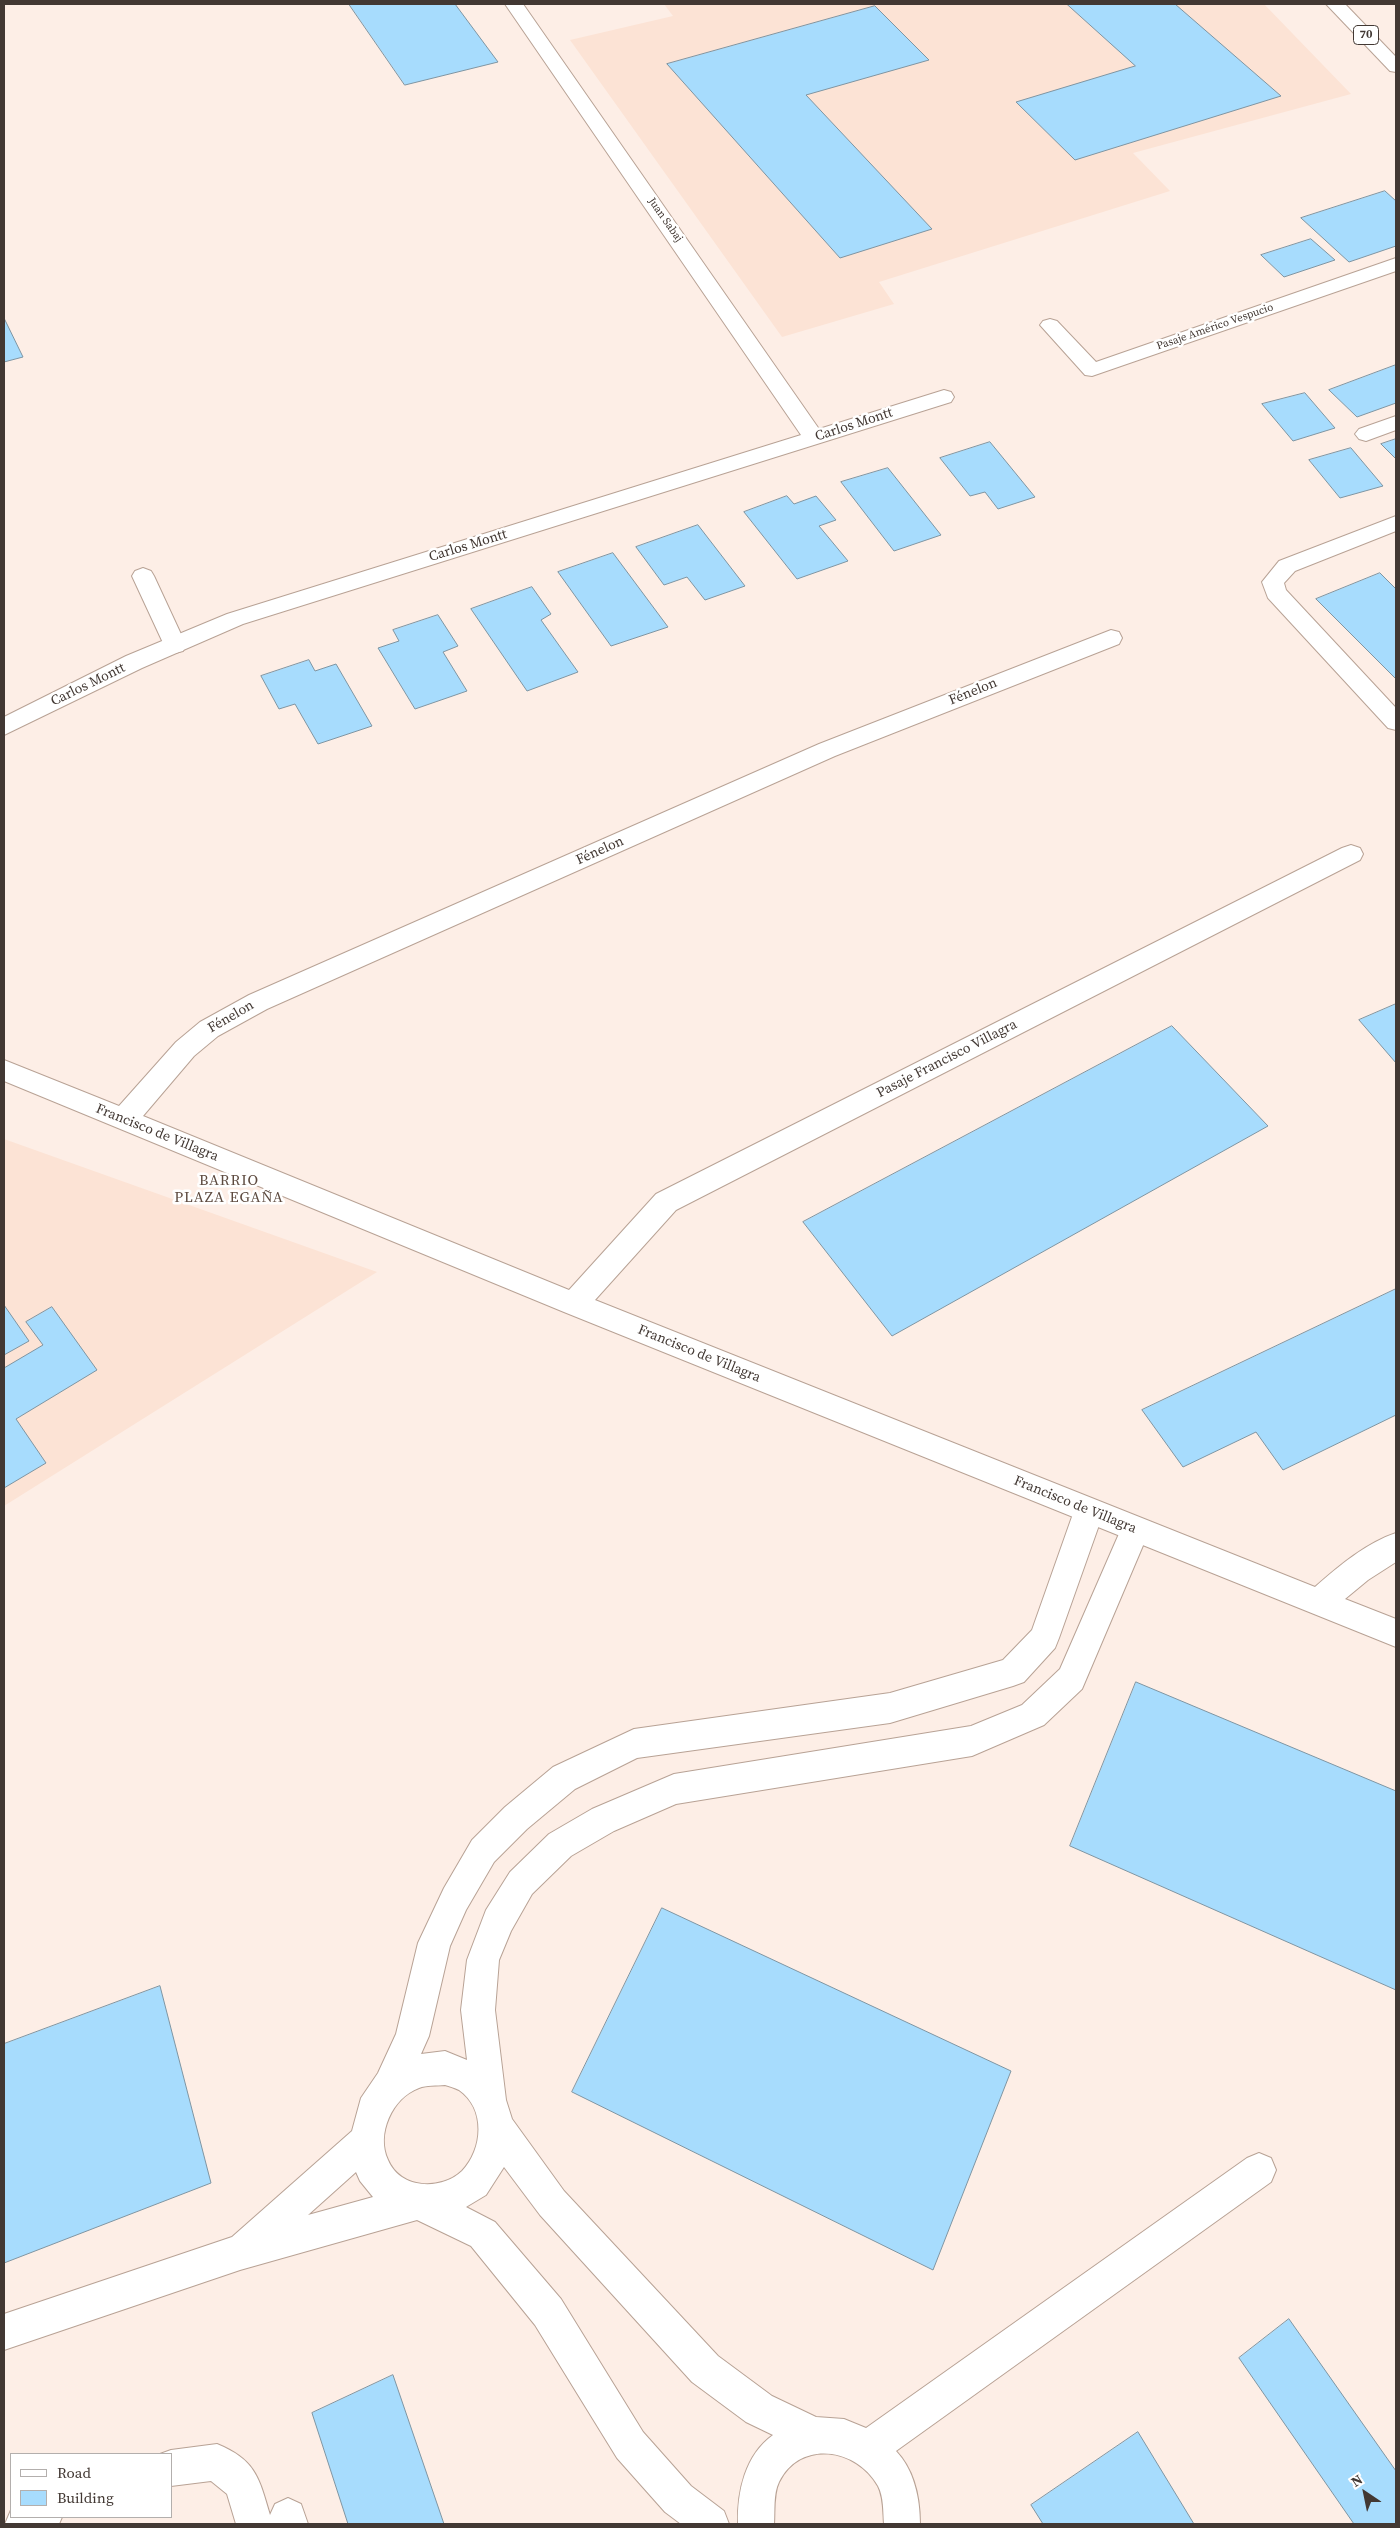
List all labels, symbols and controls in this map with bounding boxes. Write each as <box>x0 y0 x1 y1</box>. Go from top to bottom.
road number: 70 <box>1354 26 1378 44</box>
street label: Juan Sabaj <box>645 195 685 245</box>
street label: Pasaje Américo Vespucio <box>1155 301 1275 353</box>
street label: Carlos Montt <box>813 405 895 445</box>
street label: Carlos Montt <box>427 526 509 566</box>
street label: Carlos Montt <box>48 660 128 710</box>
street label: Fénelon <box>946 675 1000 709</box>
street label: Fénelon <box>574 833 626 869</box>
street label: Fénelon <box>205 997 257 1037</box>
street label: Pasaje Francisco Villagra <box>874 1016 1020 1102</box>
street label: Francisco de Villagra <box>93 1101 221 1165</box>
district label: BARRIO PLAZA EGAÑA <box>173 1172 285 1207</box>
street label: Francisco de Villagra <box>635 1322 763 1386</box>
street label: Francisco de Villagra <box>1011 1473 1139 1537</box>
legend <box>10 2453 172 2518</box>
text: Road <box>57 2462 91 2483</box>
north arrow <box>1340 2468 1390 2518</box>
text: N <box>1347 2469 1366 2492</box>
text: Building <box>57 2487 114 2508</box>

